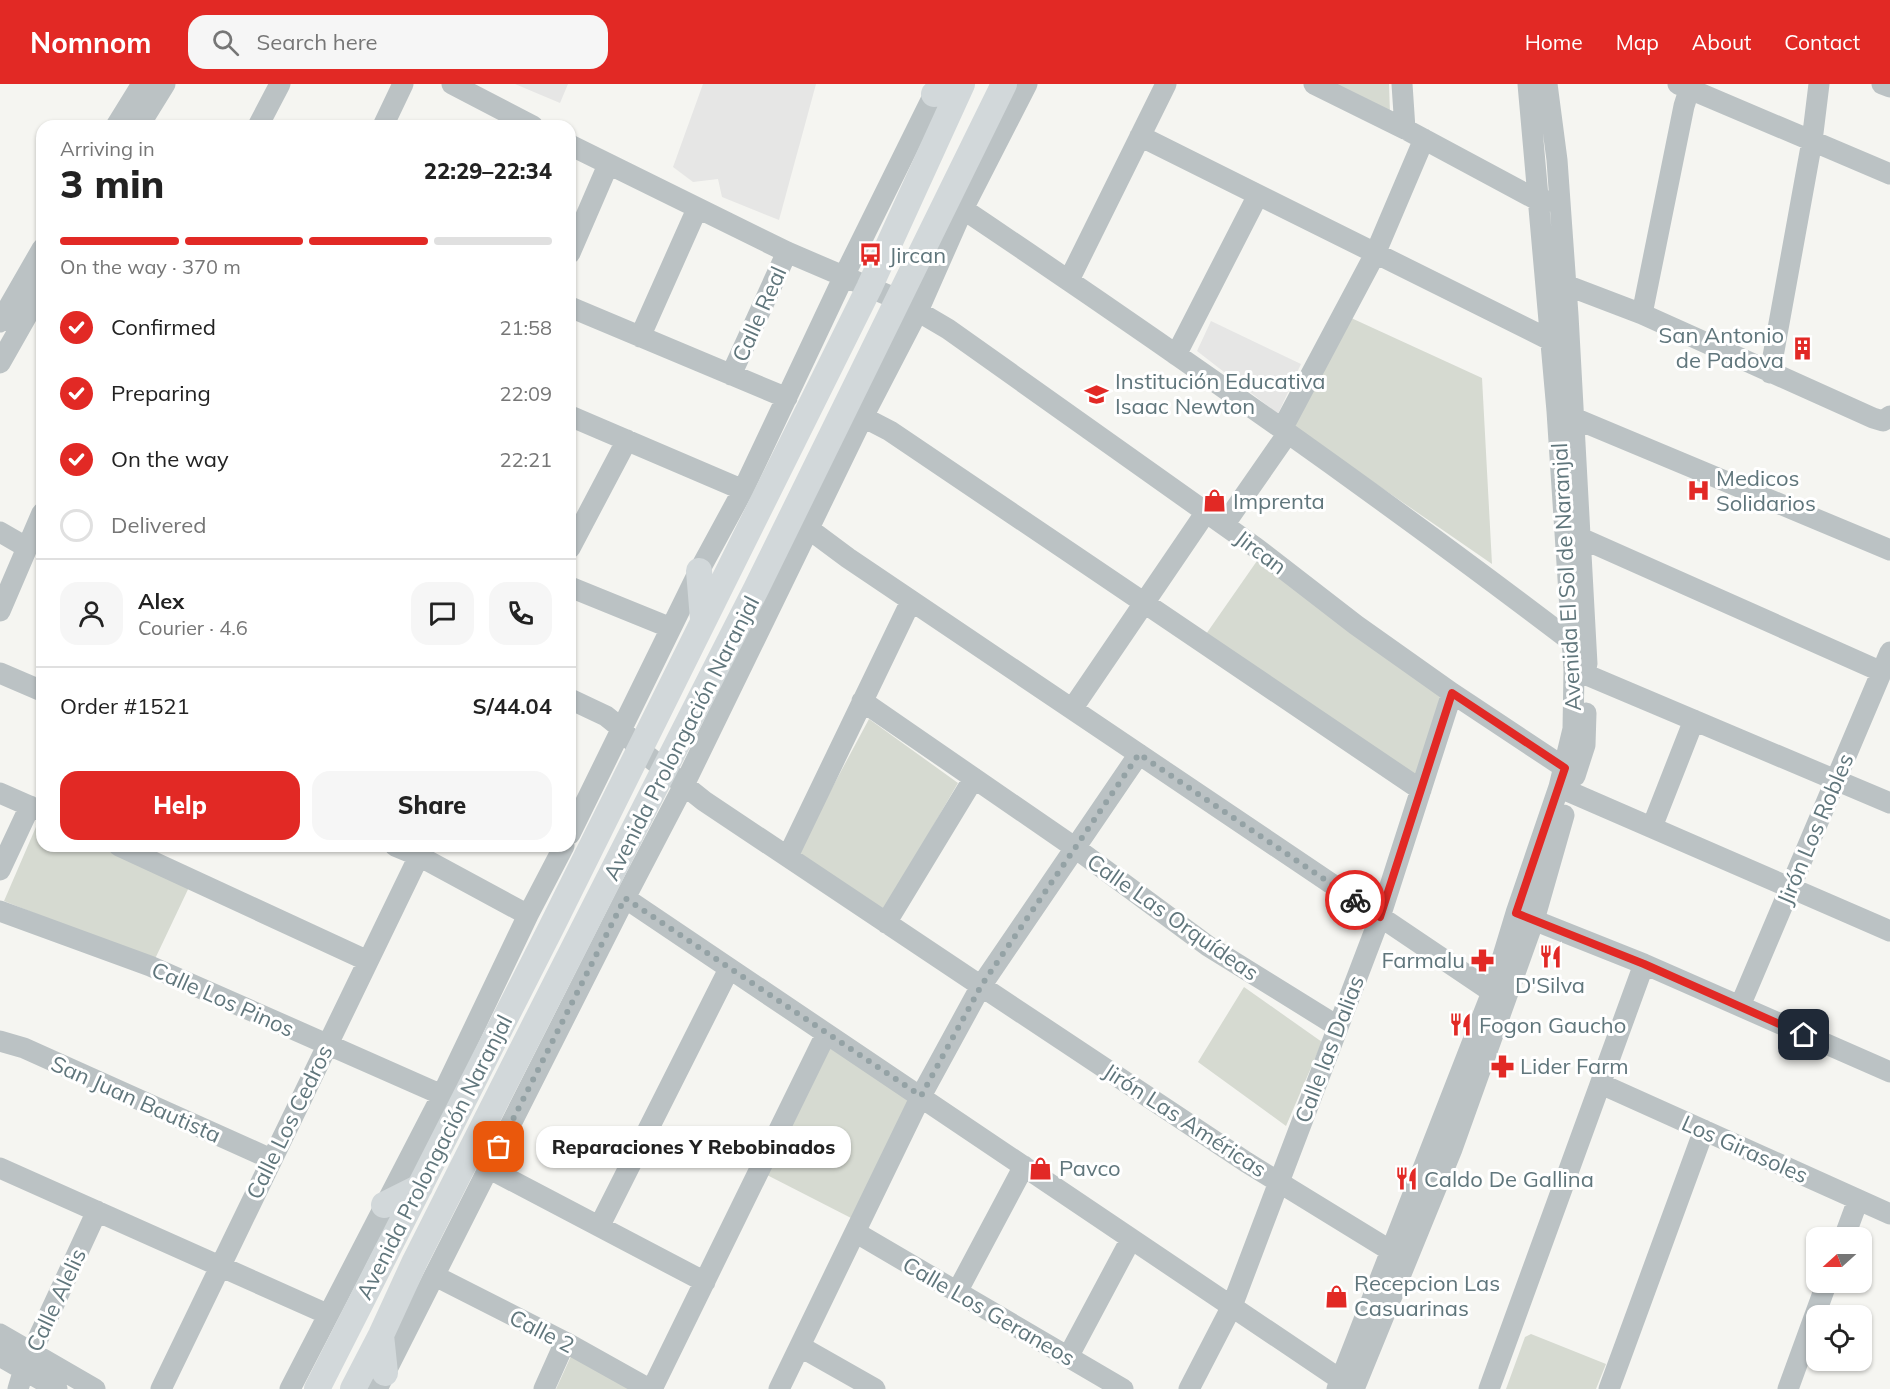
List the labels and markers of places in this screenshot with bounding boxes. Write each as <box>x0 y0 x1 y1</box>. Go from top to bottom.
place label: Jircan <box>889 241 946 269</box>
bus stop icon: Jircan <box>858 242 884 268</box>
place label: San Antonio de Padova <box>1659 321 1784 374</box>
building icon: San Antonio de Padova <box>1789 335 1815 361</box>
place label: Institución Educativa Isaac Newton <box>1115 367 1325 420</box>
school or university icon: Institución Educativa Isaac Newton <box>1084 381 1110 407</box>
place label: Medicos Solidarios <box>1716 464 1816 517</box>
hospital icon: Medicos Solidarios <box>1685 478 1711 504</box>
place label: Imprenta <box>1233 487 1325 515</box>
shop icon: Imprenta <box>1202 488 1228 514</box>
restaurant icon: D'Silva <box>1537 943 1563 969</box>
place label: Farmalu <box>1381 946 1465 974</box>
pharmacy icon: Farmalu <box>1470 947 1496 973</box>
place label: D'Silva <box>1515 971 1585 999</box>
pin <box>1778 1009 1829 1060</box>
place label: Fogon Gaucho <box>1479 1011 1626 1039</box>
restaurant icon: Fogon Gaucho <box>1448 1012 1474 1038</box>
place label: Lider Farm <box>1520 1052 1629 1080</box>
pharmacy icon: Lider Farm <box>1489 1053 1515 1079</box>
pin <box>473 1121 524 1172</box>
callout: Reparaciones Y Rebobinados <box>535 1126 850 1168</box>
place label: Pavco <box>1059 1154 1121 1182</box>
shop icon: Pavco <box>1028 1155 1054 1181</box>
place label: Caldo De Gallina <box>1424 1165 1594 1193</box>
restaurant icon: Caldo De Gallina <box>1393 1166 1419 1192</box>
place label: Recepcion Las Casuarinas <box>1354 1269 1500 1322</box>
shop icon: Recepcion Las Casuarinas <box>1323 1283 1349 1309</box>

